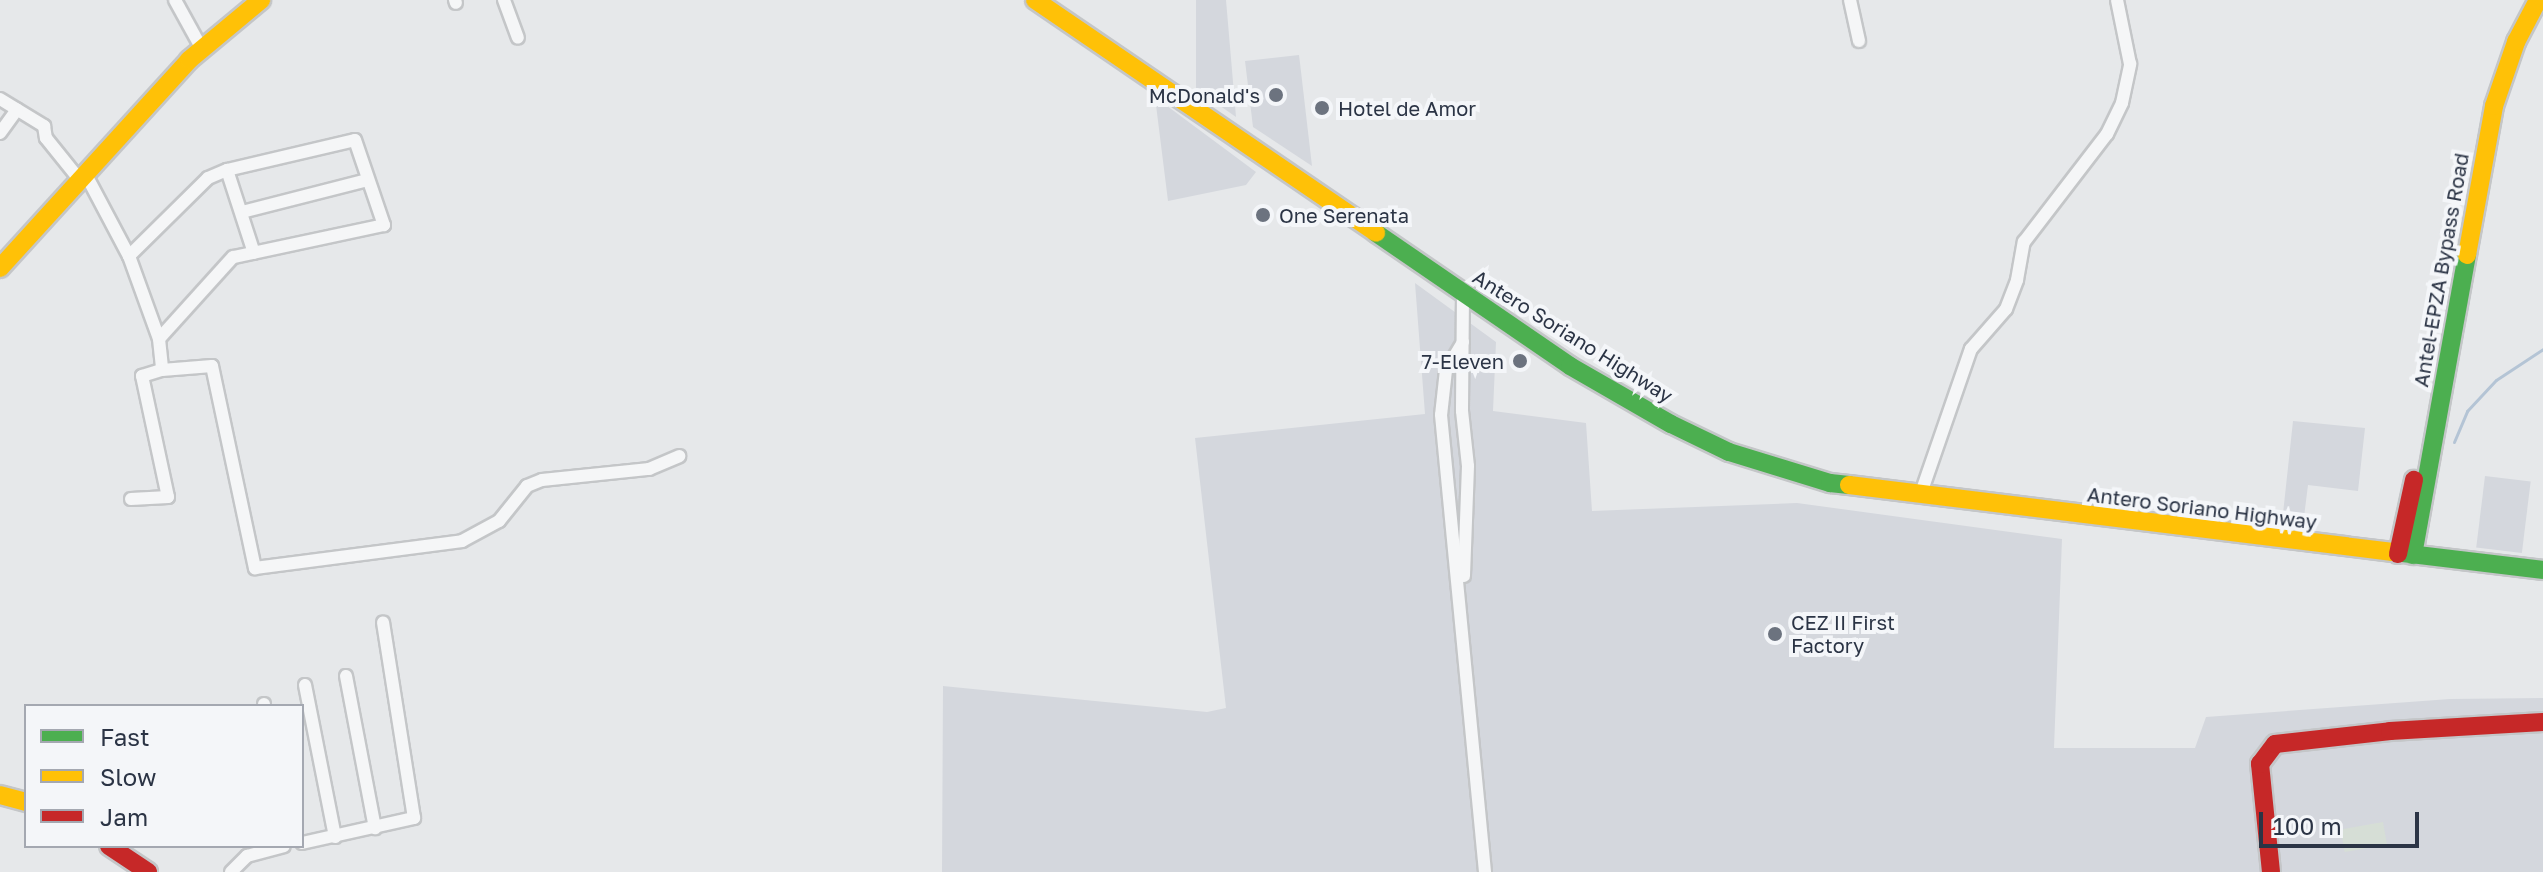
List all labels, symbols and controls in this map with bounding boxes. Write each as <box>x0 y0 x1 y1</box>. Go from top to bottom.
place label: McDonald's <box>1149 83 1260 107</box>
marker: McDonald's <box>1267 86 1285 104</box>
place label: Hotel de Amor <box>1338 96 1476 120</box>
marker: Hotel de Amor <box>1313 99 1331 117</box>
street label: Antel-EPZA Bypass Road <box>2409 151 2473 389</box>
place label: One Serenata <box>1279 203 1409 227</box>
marker: One Serenata <box>1254 206 1272 224</box>
street label: Antero Soriano Highway <box>1469 265 1677 407</box>
place label: 7-Eleven <box>1422 349 1504 373</box>
marker: 7-Eleven <box>1511 352 1529 370</box>
street label: Antero Soriano Highway <box>2086 482 2318 534</box>
place label: CEZ II First Factory <box>1791 610 1895 657</box>
marker: CEZ II First Factory <box>1766 625 1784 643</box>
legend <box>24 704 304 848</box>
text: Fast <box>100 722 150 751</box>
text: Slow <box>100 762 156 791</box>
scale bar <box>2263 796 2423 846</box>
text: Jam <box>100 802 148 831</box>
text: 100 m <box>2273 811 2342 840</box>

